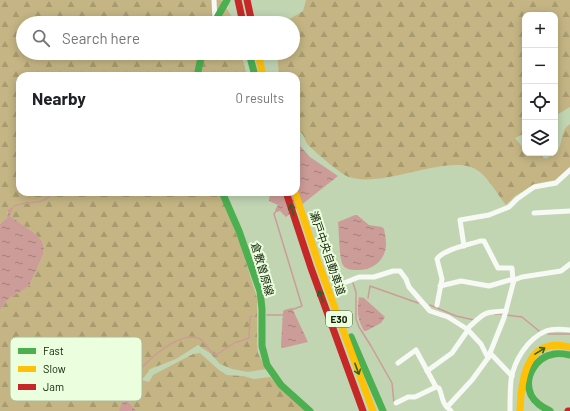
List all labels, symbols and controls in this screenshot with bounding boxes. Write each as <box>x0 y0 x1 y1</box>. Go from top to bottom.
map controls <box>522 12 558 156</box>
button: + <box>522 12 558 48</box>
search box <box>16 16 300 60</box>
icon: search <box>30 27 52 49</box>
text: Search here <box>62 29 140 47</box>
button: − <box>522 48 558 84</box>
button: locate <box>522 84 558 120</box>
text: Nearby <box>32 88 86 108</box>
text: 0 results <box>235 90 284 106</box>
button: layers <box>522 120 558 156</box>
one-way arrow <box>288 204 295 217</box>
street label: 瀬戸中央自動車道 <box>308 209 348 297</box>
street label: 倉敷曽原線 <box>249 241 277 297</box>
one-way arrow <box>316 290 324 302</box>
road number: E30 <box>326 311 352 327</box>
legend <box>10 337 142 401</box>
text: Fast <box>43 344 64 357</box>
one-way arrow <box>535 346 546 355</box>
text: Slow <box>43 362 66 375</box>
one-way arrow <box>354 363 361 376</box>
text: Jam <box>43 380 64 393</box>

